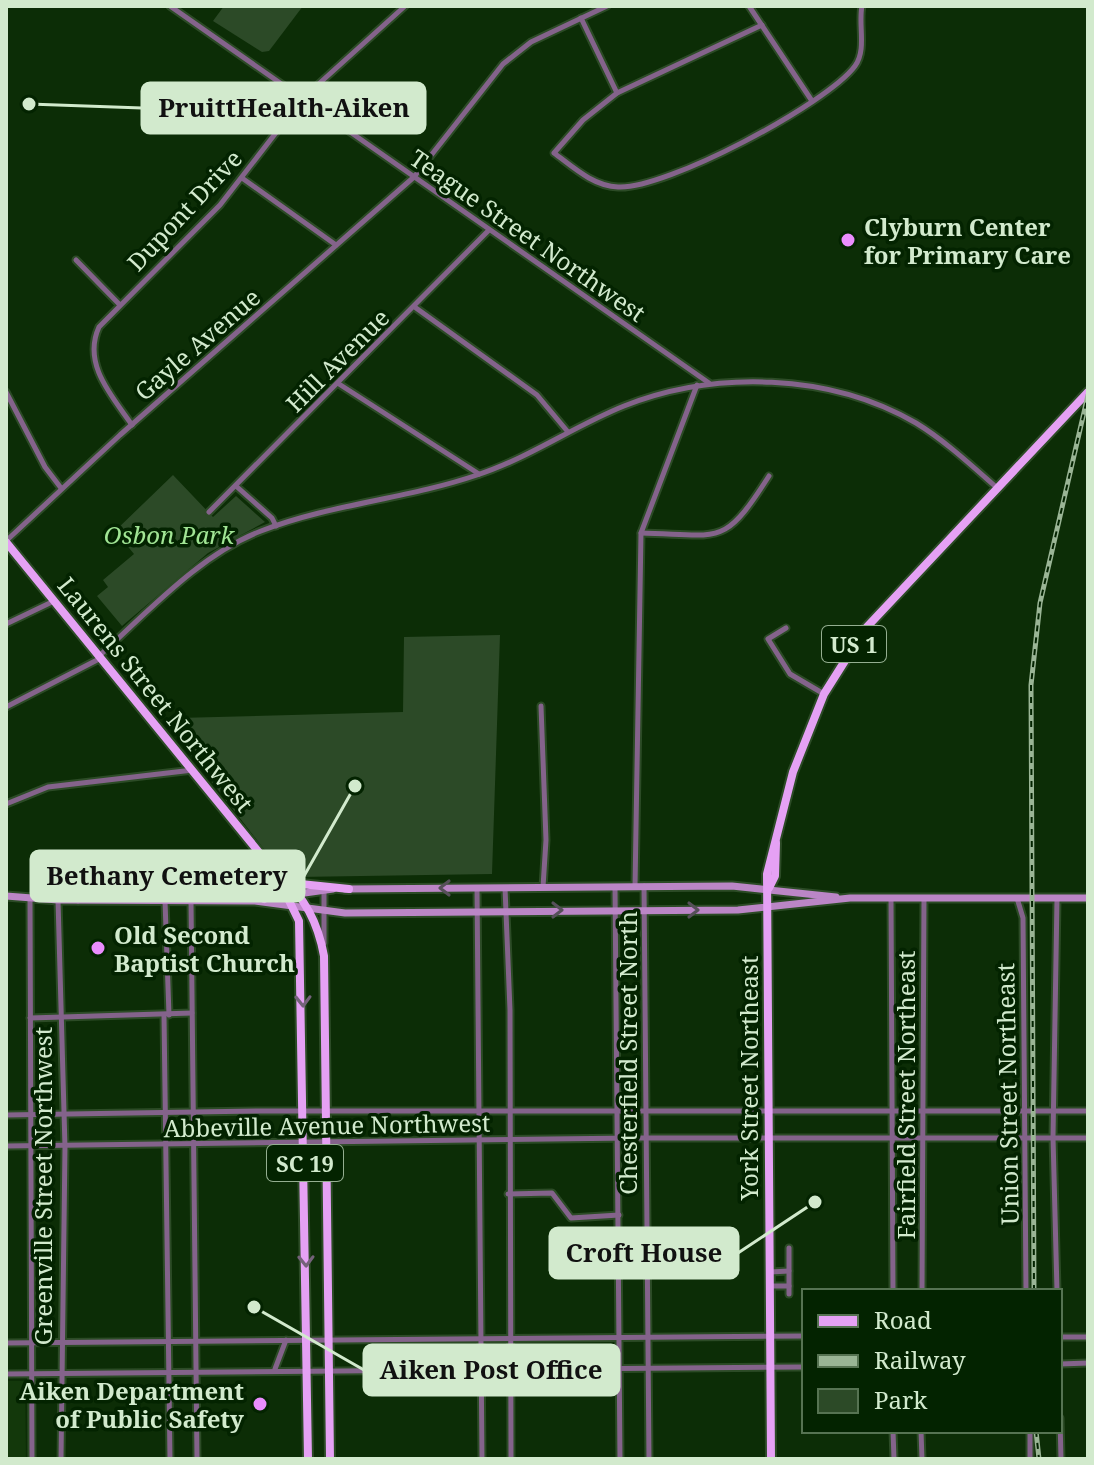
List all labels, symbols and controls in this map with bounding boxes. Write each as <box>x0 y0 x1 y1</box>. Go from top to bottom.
callout: PruittHealth-Aiken <box>142 83 425 133</box>
text: PruittHealth-Aiken <box>158 89 410 125</box>
street label: Teague Street Northwest <box>404 141 652 329</box>
street label: Dupont Drive <box>119 142 249 278</box>
place label: Clyburn Center for Primary Care <box>864 210 1071 271</box>
marker: Clyburn Center for Primary Care <box>839 231 857 249</box>
street label: Gayle Avenue <box>127 280 267 408</box>
street label: Hill Avenue <box>278 301 396 419</box>
park label: Osbon Park <box>104 518 236 551</box>
street label: Laurens Street Northwest <box>51 570 261 818</box>
road number: US 1 <box>822 626 886 662</box>
callout: Bethany Cemetery <box>31 851 304 901</box>
text: Bethany Cemetery <box>46 857 289 893</box>
one-way arrow <box>438 879 451 897</box>
one-way arrow <box>551 901 564 919</box>
one-way arrow <box>687 901 700 919</box>
street label: Chesterfield Street North <box>611 911 644 1195</box>
place label: Old Second Baptist Church <box>114 918 295 979</box>
marker: Old Second Baptist Church <box>89 939 107 957</box>
street label: Fairfield Street Northeast <box>889 951 922 1239</box>
street label: York Street Northeast <box>732 956 765 1201</box>
street label: Union Street Northeast <box>988 963 1026 1225</box>
one-way arrow <box>294 995 311 1008</box>
street label: Greenville Street Northwest <box>26 1027 59 1345</box>
street label: Abbeville Avenue Northwest <box>163 1106 491 1144</box>
road number: SC 19 <box>267 1145 343 1181</box>
callout: Croft House <box>550 1228 738 1278</box>
text: Croft House <box>566 1234 722 1270</box>
one-way arrow <box>298 1255 315 1268</box>
legend <box>802 1289 1062 1433</box>
text: Road <box>874 1303 932 1336</box>
text: Railway <box>874 1343 966 1376</box>
callout: Aiken Post Office <box>364 1345 619 1395</box>
text: Aiken Post Office <box>379 1351 603 1387</box>
place label: Aiken Department of Public Safety <box>19 1374 244 1435</box>
text: Park <box>874 1383 928 1416</box>
marker: Aiken Department of Public Safety <box>251 1395 269 1413</box>

